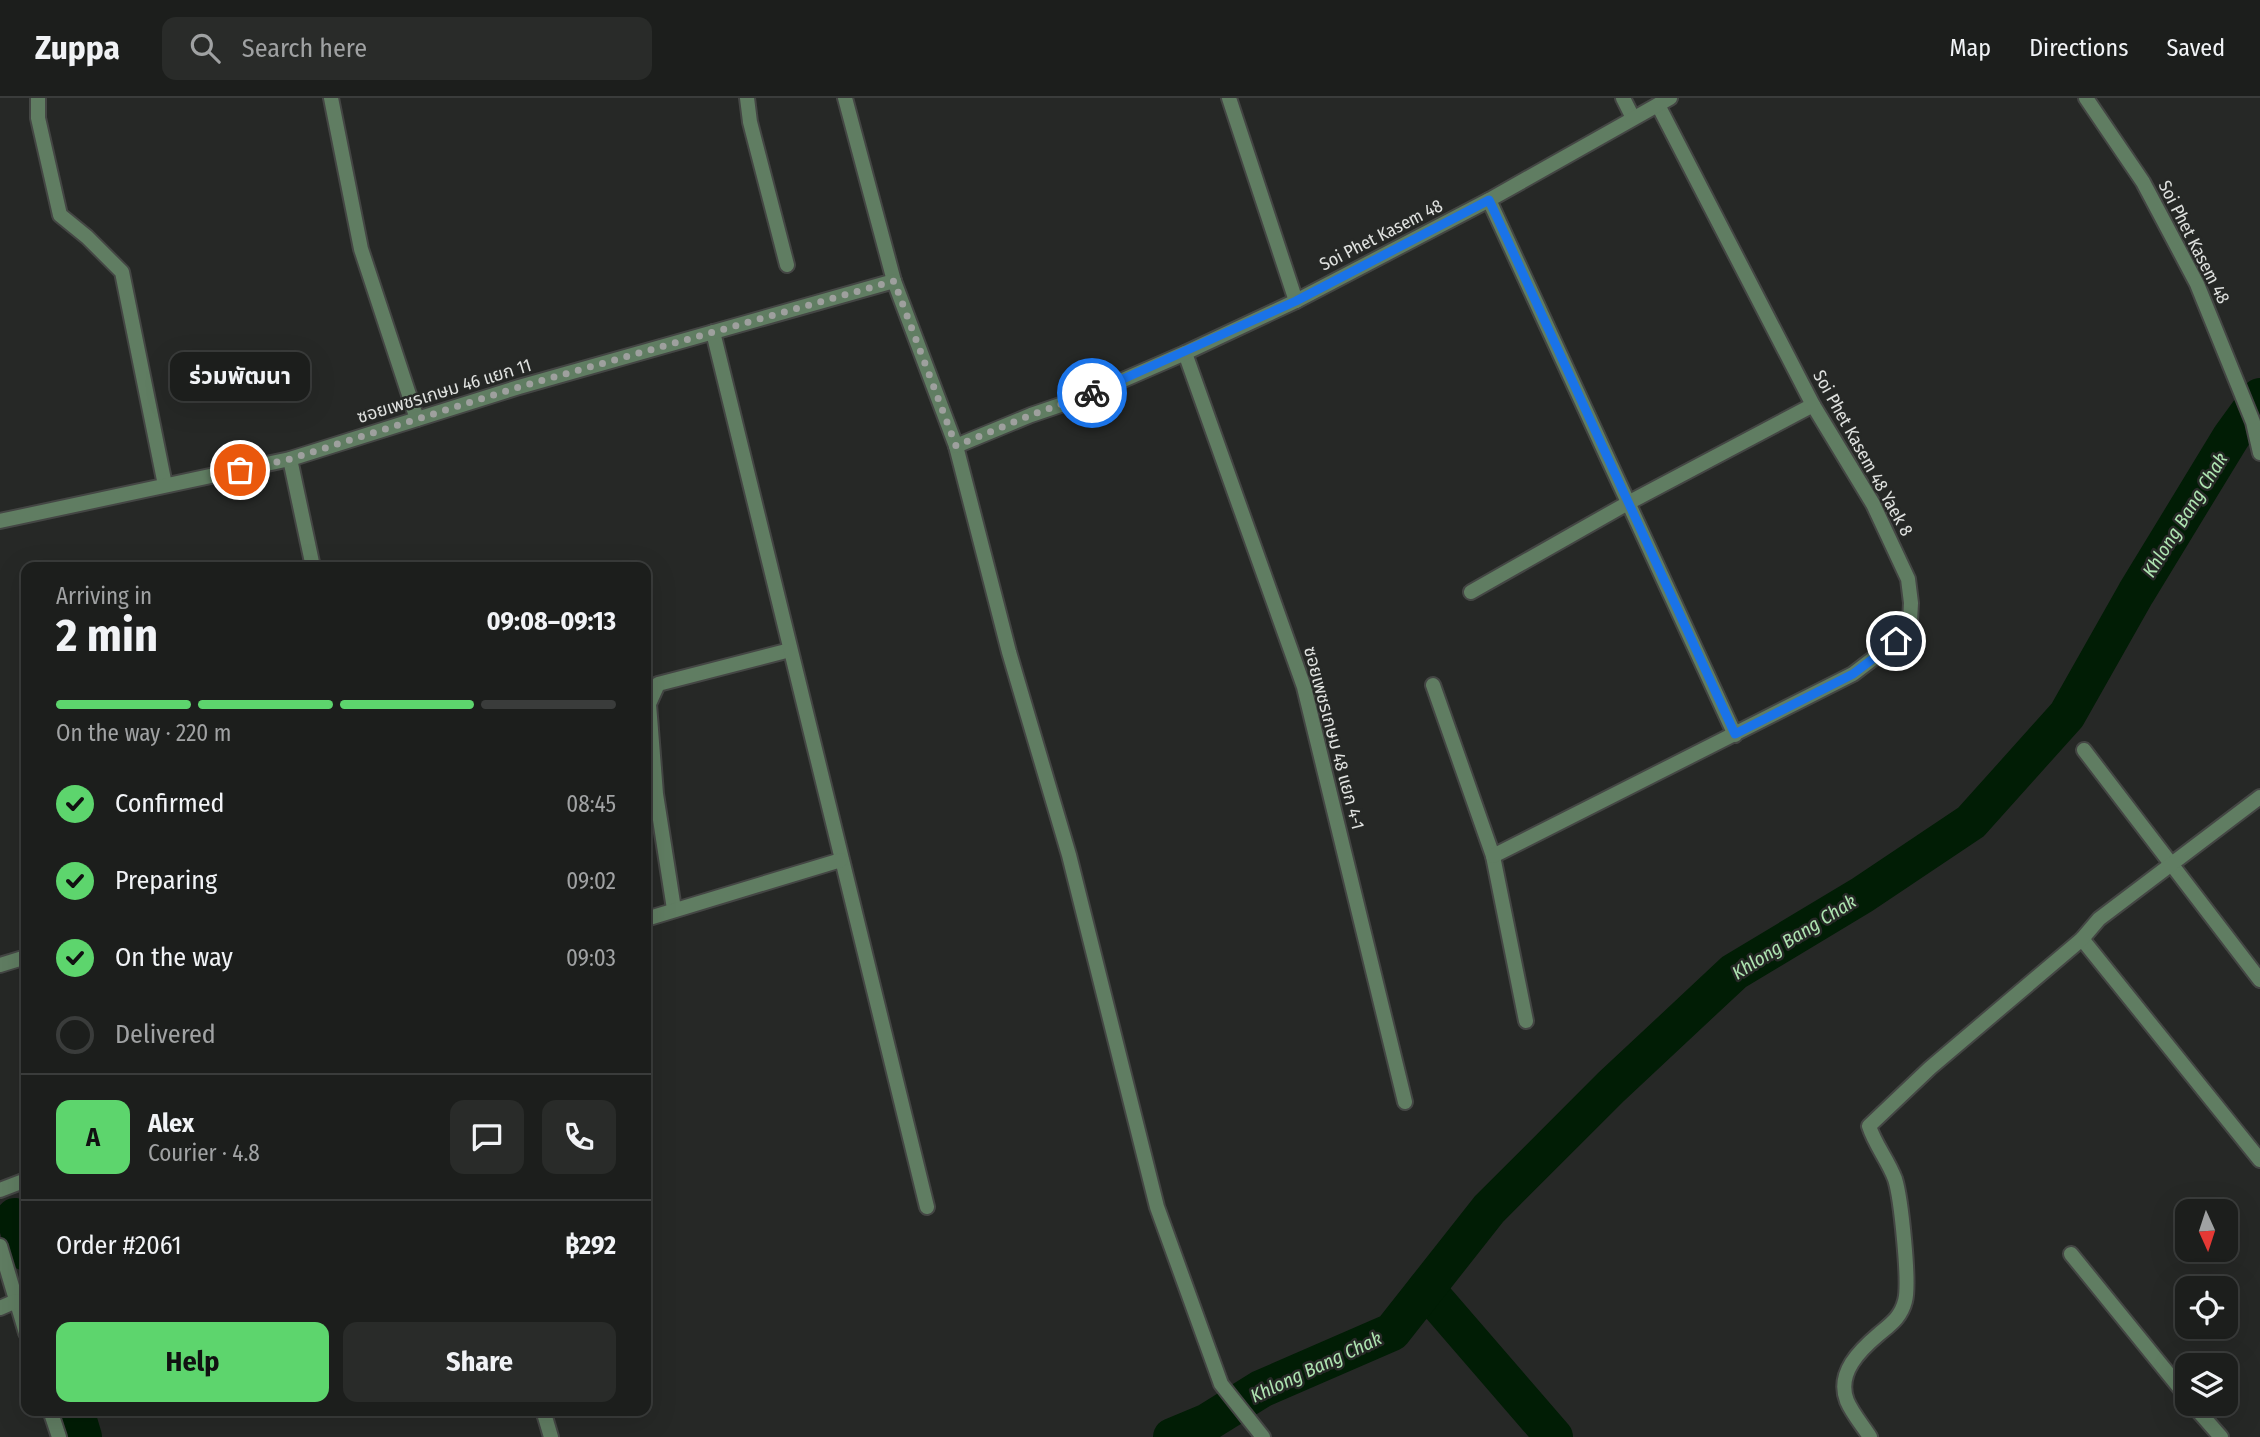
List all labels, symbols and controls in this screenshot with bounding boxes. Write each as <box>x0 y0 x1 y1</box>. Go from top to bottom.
search box <box>162 17 652 80</box>
text: Zuppa <box>35 28 120 68</box>
icon: search <box>186 29 224 67</box>
text: Search here <box>242 33 367 64</box>
text: Map <box>1950 34 1991 62</box>
text: Directions <box>2029 34 2128 62</box>
text: Saved <box>2166 34 2225 62</box>
street label: Soi Phet Kasem 48 <box>2154 177 2234 307</box>
street label: Soi Phet Kasem 48 <box>1316 195 1446 275</box>
callout: ร่วมพัฒนา <box>170 351 310 400</box>
street label: ซอยเพชรเกษม 46 แยก 11 <box>354 354 534 428</box>
courier <box>1057 358 1127 428</box>
text: ร่วมพัฒนา <box>189 362 291 390</box>
street label: Soi Phet Kasem 48 Yaek 8 <box>1808 366 1918 540</box>
icon: bike <box>1073 374 1111 412</box>
pin <box>210 440 270 500</box>
water label: Khlong Bang Chak <box>2138 449 2232 581</box>
icon: bag <box>221 451 259 489</box>
text: Arriving in <box>56 582 152 610</box>
text: 09:08–09:13 <box>487 606 616 637</box>
text: 2 min <box>56 608 158 663</box>
pin <box>1866 611 1926 671</box>
icon: home <box>1877 622 1915 660</box>
street label: ซอยเพชรเกษม 48 แยก 4-1 <box>1299 644 1369 832</box>
text: On the way · 220 m <box>56 719 231 747</box>
icon: check <box>56 785 94 823</box>
text: Confirmed <box>115 788 225 819</box>
text: 08:45 <box>566 790 616 818</box>
icon: check <box>56 862 94 900</box>
text: Preparing <box>115 865 217 896</box>
text: 09:02 <box>566 867 616 895</box>
water label: Khlong Bang Chak <box>1728 890 1860 984</box>
icon: check <box>56 939 94 977</box>
text: On the way <box>115 942 233 973</box>
text: 09:03 <box>566 944 616 972</box>
text: Delivered <box>115 1019 216 1050</box>
button: chat <box>450 1100 524 1174</box>
button: phone <box>542 1100 616 1174</box>
text: Alex <box>148 1108 194 1139</box>
text: A <box>86 1122 100 1153</box>
text: Courier · 4.8 <box>148 1139 260 1167</box>
north arrow <box>2175 1199 2238 1262</box>
map controls <box>2175 1199 2238 1416</box>
text: Order #2061 <box>56 1230 182 1261</box>
text: ฿292 <box>565 1230 616 1261</box>
button: locate <box>2175 1276 2238 1339</box>
button: Help <box>56 1322 329 1402</box>
button: Share <box>343 1322 616 1402</box>
water label: Khlong Bang Chak <box>1247 1327 1385 1407</box>
button: layers <box>2175 1353 2238 1416</box>

